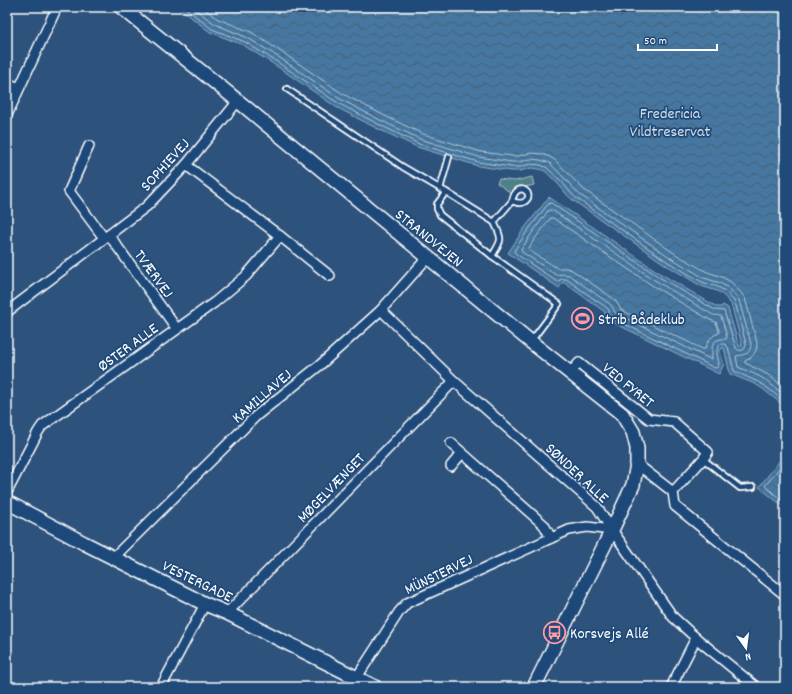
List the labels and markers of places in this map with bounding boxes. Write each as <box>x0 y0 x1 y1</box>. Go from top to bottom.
sports icon: Strib Bådeklub <box>569 305 595 331</box>
place label: Strib Bådeklub <box>598 309 685 332</box>
bus stop icon: Korsvejs Allé <box>541 619 567 645</box>
place label: Korsvejs Allé <box>570 623 649 646</box>

